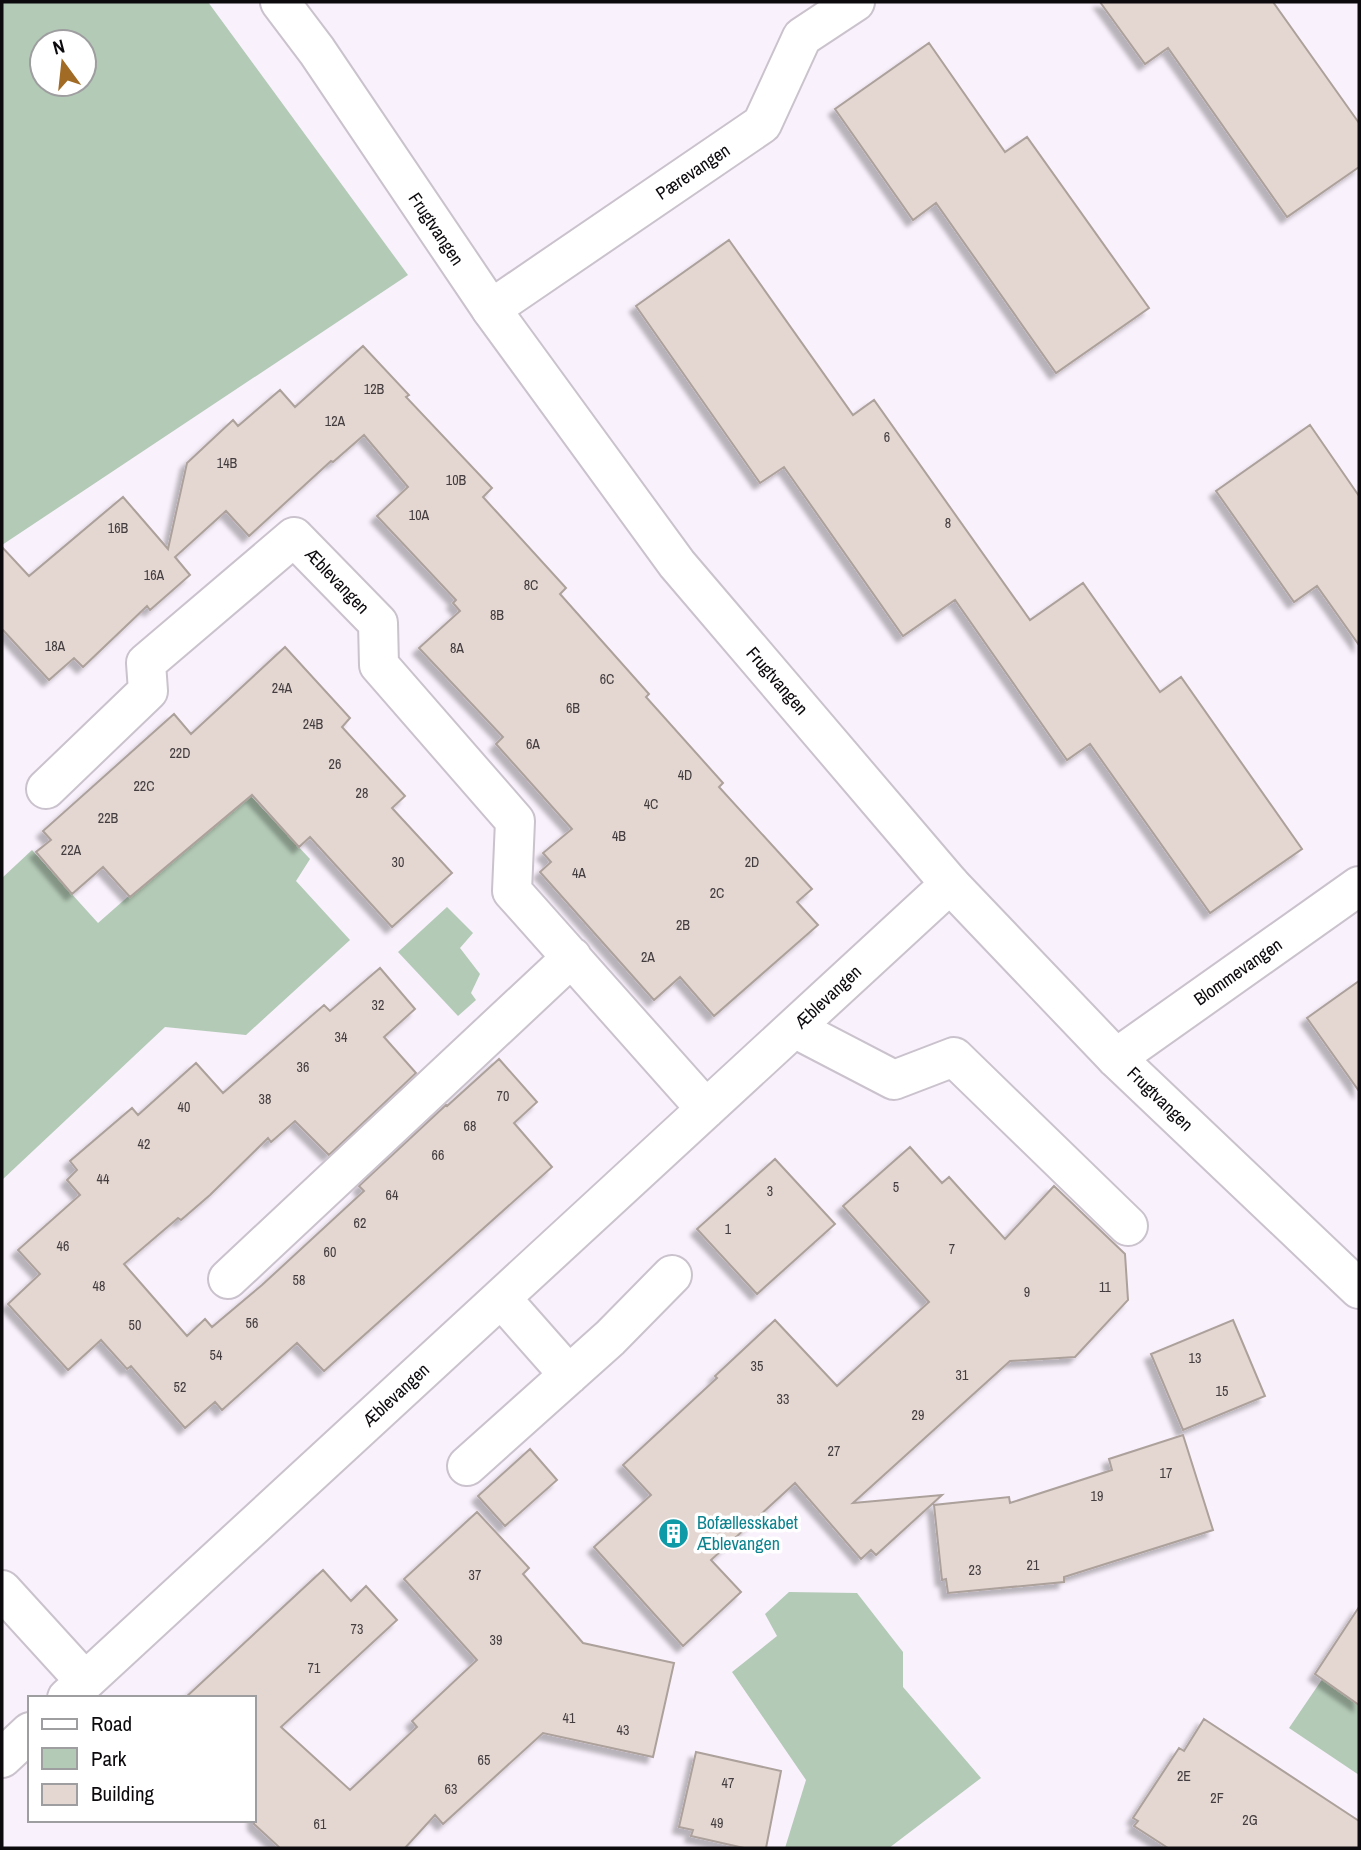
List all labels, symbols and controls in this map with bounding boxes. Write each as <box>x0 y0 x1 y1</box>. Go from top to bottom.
north arrow <box>28 28 98 98</box>
text: N <box>50 33 67 61</box>
street label: Pærevangen <box>651 138 735 206</box>
street label: Frugtvangen <box>403 187 470 270</box>
house number: 12B <box>364 380 385 398</box>
house number: 12A <box>325 412 346 430</box>
house number: 6 <box>884 428 890 446</box>
house number: 14B <box>217 454 238 472</box>
house number: 10B <box>446 471 467 489</box>
house number: 10A <box>409 506 430 524</box>
house number: 8 <box>945 514 951 532</box>
house number: 16B <box>108 519 129 537</box>
street label: Æblevangen <box>299 541 375 619</box>
house number: 16A <box>144 566 165 584</box>
house number: 8C <box>524 576 538 594</box>
house number: 8B <box>490 606 504 624</box>
house number: 18A <box>45 637 66 655</box>
house number: 8A <box>450 639 464 657</box>
street label: Frugtvangen <box>741 641 814 720</box>
house number: 6C <box>600 670 614 688</box>
house number: 24A <box>272 679 293 697</box>
house number: 6B <box>566 699 580 717</box>
house number: 24B <box>303 715 324 733</box>
house number: 6A <box>526 735 540 753</box>
house number: 22D <box>169 744 191 762</box>
house number: 26 <box>329 755 341 773</box>
house number: 4D <box>678 766 692 784</box>
house number: 22C <box>133 777 155 795</box>
house number: 28 <box>356 784 368 802</box>
house number: 4C <box>644 795 658 813</box>
house number: 22B <box>98 809 119 827</box>
house number: 4B <box>612 827 626 845</box>
house number: 22A <box>61 841 82 859</box>
house number: 30 <box>392 853 404 871</box>
house number: 2D <box>745 853 759 871</box>
house number: 4A <box>572 864 586 882</box>
house number: 2C <box>710 884 724 902</box>
house number: 2B <box>676 916 690 934</box>
street label: Blommevangen <box>1189 932 1287 1011</box>
house number: 2A <box>641 948 655 966</box>
street label: Æblevangen <box>788 959 866 1035</box>
house number: 32 <box>372 996 384 1014</box>
house number: 34 <box>335 1028 348 1046</box>
house number: 36 <box>297 1058 309 1076</box>
street label: Frugtvangen <box>1122 1061 1199 1136</box>
house number: 70 <box>497 1087 509 1105</box>
house number: 38 <box>259 1090 271 1108</box>
house number: 40 <box>178 1098 190 1116</box>
house number: 68 <box>464 1117 476 1135</box>
house number: 42 <box>138 1135 150 1153</box>
house number: 66 <box>432 1146 444 1164</box>
house number: 44 <box>97 1170 110 1188</box>
house number: 5 <box>893 1178 899 1196</box>
house number: 3 <box>767 1182 773 1200</box>
house number: 64 <box>386 1186 399 1204</box>
house number: 62 <box>354 1214 366 1232</box>
house number: 1 <box>725 1220 732 1238</box>
house number: 46 <box>57 1237 69 1255</box>
house number: 7 <box>949 1240 955 1258</box>
house number: 60 <box>324 1243 336 1261</box>
house number: 58 <box>293 1271 305 1289</box>
house number: 48 <box>93 1277 105 1295</box>
house number: 11 <box>1099 1278 1112 1296</box>
house number: 9 <box>1024 1283 1030 1301</box>
house number: 56 <box>246 1314 258 1332</box>
house number: 50 <box>129 1316 141 1334</box>
house number: 54 <box>210 1346 223 1364</box>
house number: 13 <box>1189 1349 1201 1367</box>
street label: Æblevangen <box>356 1357 434 1433</box>
house number: 35 <box>751 1357 763 1375</box>
house number: 31 <box>956 1366 969 1384</box>
house number: 52 <box>174 1378 186 1396</box>
house number: 15 <box>1216 1382 1228 1400</box>
house number: 33 <box>777 1390 789 1408</box>
house number: 29 <box>912 1406 924 1424</box>
house number: 27 <box>828 1442 840 1460</box>
house number: 17 <box>1160 1464 1172 1482</box>
house number: 19 <box>1091 1487 1103 1505</box>
place label: Bofællesskabet Æblevangen <box>696 1510 798 1556</box>
building icon: Bofællesskabet Æblevangen <box>657 1516 691 1550</box>
house number: 21 <box>1027 1556 1040 1574</box>
house number: 23 <box>969 1561 981 1579</box>
house number: 37 <box>469 1566 481 1584</box>
house number: 73 <box>351 1620 363 1638</box>
house number: 39 <box>490 1631 502 1649</box>
house number: 71 <box>308 1659 321 1677</box>
legend <box>28 1696 256 1822</box>
text: Road <box>91 1709 132 1738</box>
house number: 41 <box>563 1709 576 1727</box>
house number: 43 <box>617 1721 629 1739</box>
text: Park <box>91 1744 127 1773</box>
house number: 65 <box>478 1751 490 1769</box>
house number: 2E <box>1177 1767 1191 1785</box>
house number: 47 <box>722 1774 734 1792</box>
text: Building <box>91 1779 155 1808</box>
house number: 63 <box>445 1780 457 1798</box>
house number: 2F <box>1210 1789 1224 1807</box>
house number: 2G <box>1242 1811 1258 1829</box>
house number: 49 <box>711 1814 723 1832</box>
house number: 61 <box>314 1815 327 1833</box>

